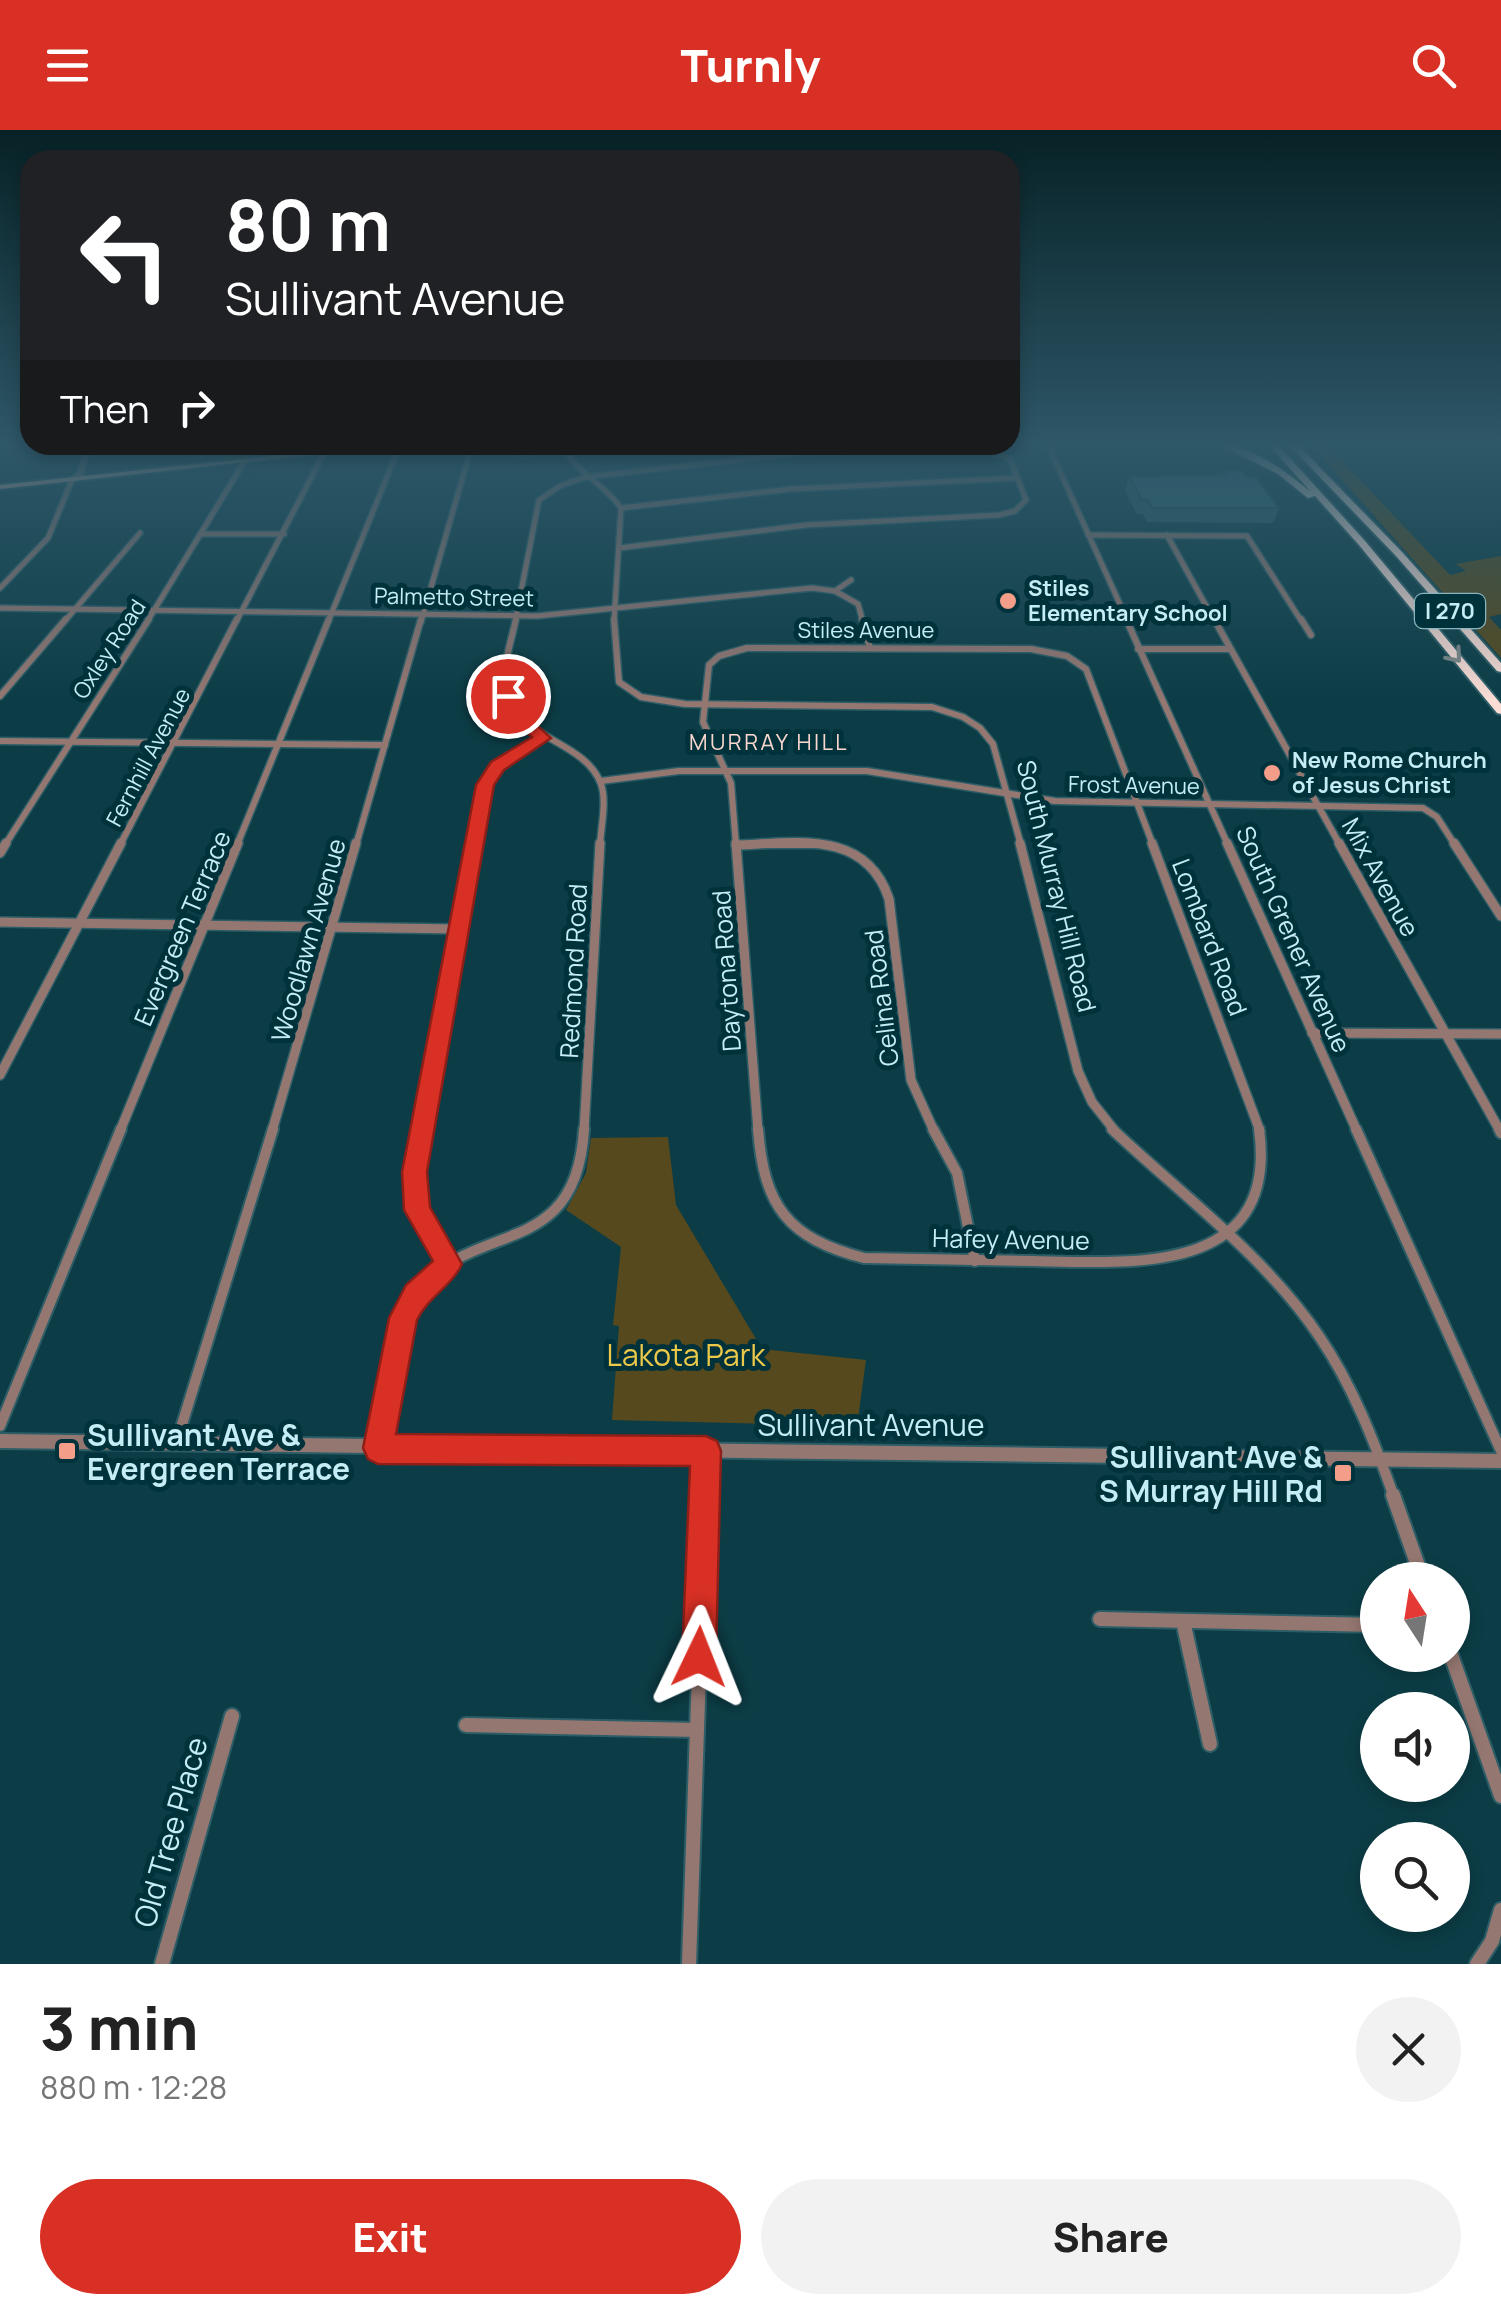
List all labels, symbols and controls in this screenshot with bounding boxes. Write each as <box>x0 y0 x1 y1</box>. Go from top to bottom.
text: Turnly <box>681 34 820 96</box>
icon: menu <box>40 38 95 93</box>
icon: search <box>1406 38 1461 93</box>
text: 80 m <box>225 176 391 272</box>
icon: left <box>60 190 190 320</box>
text: Sullivant Avenue <box>225 267 565 329</box>
icon: right <box>169 380 224 435</box>
text: Then <box>60 382 149 434</box>
place label: Stiles Elementary School <box>1028 573 1228 628</box>
street label: Palmetto Street <box>374 581 534 613</box>
marker: Stiles Elementary School <box>997 590 1019 612</box>
street label: Oxley Road <box>66 593 152 705</box>
road number: I 270 <box>1415 594 1485 628</box>
street label: Stiles Avenue <box>798 615 935 645</box>
one-way arrow <box>1443 644 1461 662</box>
pin <box>466 654 551 739</box>
icon: arrive <box>481 669 536 724</box>
street label: Fernhill Avenue <box>99 682 197 832</box>
district label: MURRAY HILL <box>689 727 849 757</box>
place label: New Rome Church of Jesus Christ <box>1292 745 1487 800</box>
street label: South Murray Hill Road <box>1009 756 1105 1016</box>
marker: New Rome Church of Jesus Christ <box>1261 762 1283 784</box>
street label: Frost Avenue <box>1068 769 1200 801</box>
street label: Mix Avenue <box>1334 811 1428 943</box>
street label: South Grener Avenue <box>1228 820 1360 1058</box>
street label: Evergreen Terrace <box>125 825 239 1031</box>
street label: Woodlawn Avenue <box>262 834 354 1046</box>
street label: Lombard Road <box>1164 854 1256 1020</box>
street label: Redmond Road <box>551 883 595 1059</box>
street label: Daytona Road <box>703 889 749 1053</box>
street label: Celina Road <box>855 928 907 1068</box>
street label: Hafey Avenue <box>932 1220 1090 1258</box>
park label: Lakota Park <box>607 1334 766 1375</box>
street label: Sullivant Avenue <box>758 1404 984 1445</box>
place label: Sullivant Ave & Evergreen Terrace <box>87 1414 350 1489</box>
place label: Sullivant Ave & S Murray Hill Rd <box>1099 1436 1323 1511</box>
marker: Sullivant Ave & Evergreen Terrace <box>56 1440 78 1462</box>
marker: Sullivant Ave & S Murray Hill Rd <box>1332 1462 1354 1484</box>
north arrow <box>1360 1562 1470 1672</box>
map controls <box>1360 1562 1470 1932</box>
position arrow <box>647 1605 751 1709</box>
button: sound <box>1360 1692 1470 1802</box>
street label: Old Tree Place <box>123 1732 217 1932</box>
button: search <box>1360 1822 1470 1932</box>
text: 3 min <box>40 1986 198 2068</box>
button: close <box>1356 1997 1461 2102</box>
text: 880 m · 12:28 <box>40 2065 227 2109</box>
button: Exit <box>40 2179 741 2294</box>
button: Share <box>761 2179 1461 2294</box>

